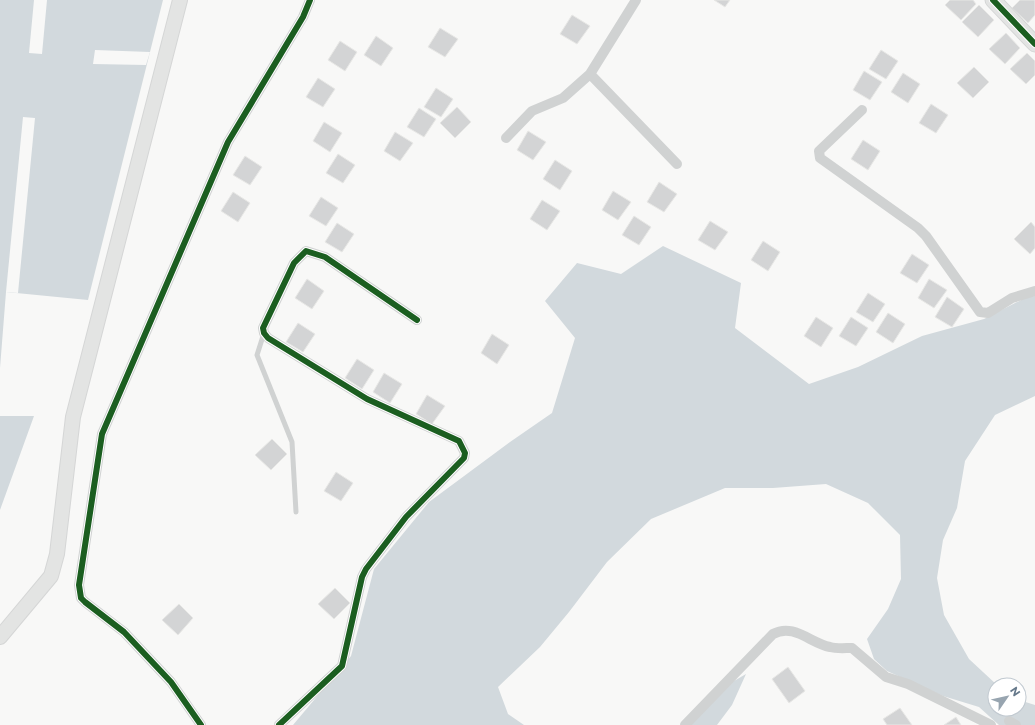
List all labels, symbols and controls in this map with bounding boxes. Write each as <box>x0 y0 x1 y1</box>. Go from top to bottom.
north arrow <box>987 677 1027 717</box>
text: N <box>1007 684 1024 699</box>

